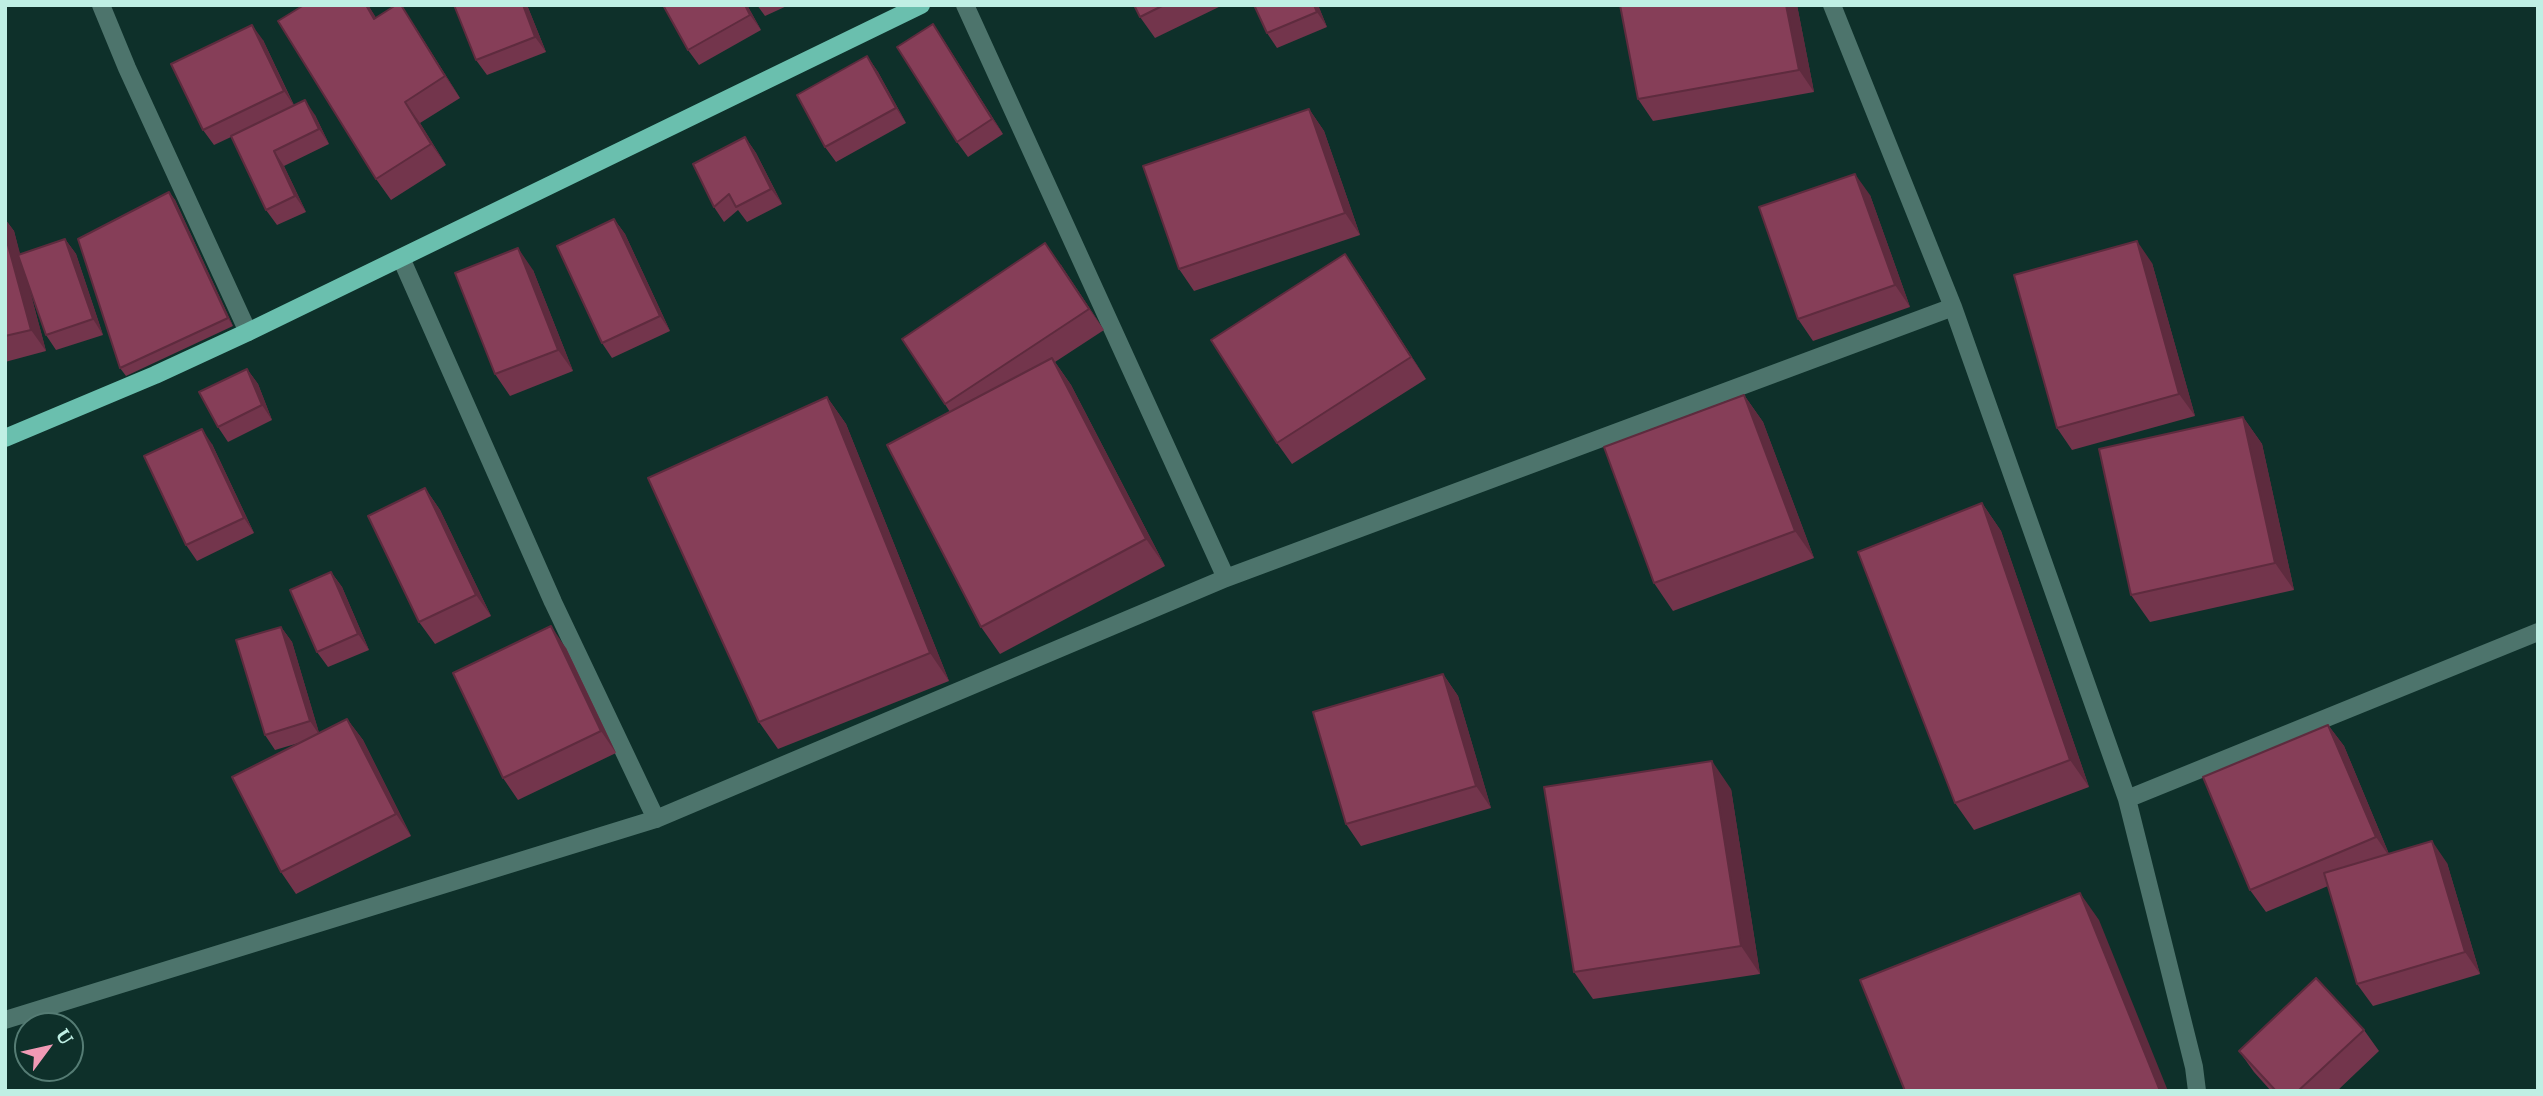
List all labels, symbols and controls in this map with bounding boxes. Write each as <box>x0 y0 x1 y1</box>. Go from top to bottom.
north arrow <box>14 1012 84 1082</box>
text: U <box>51 1024 79 1049</box>

